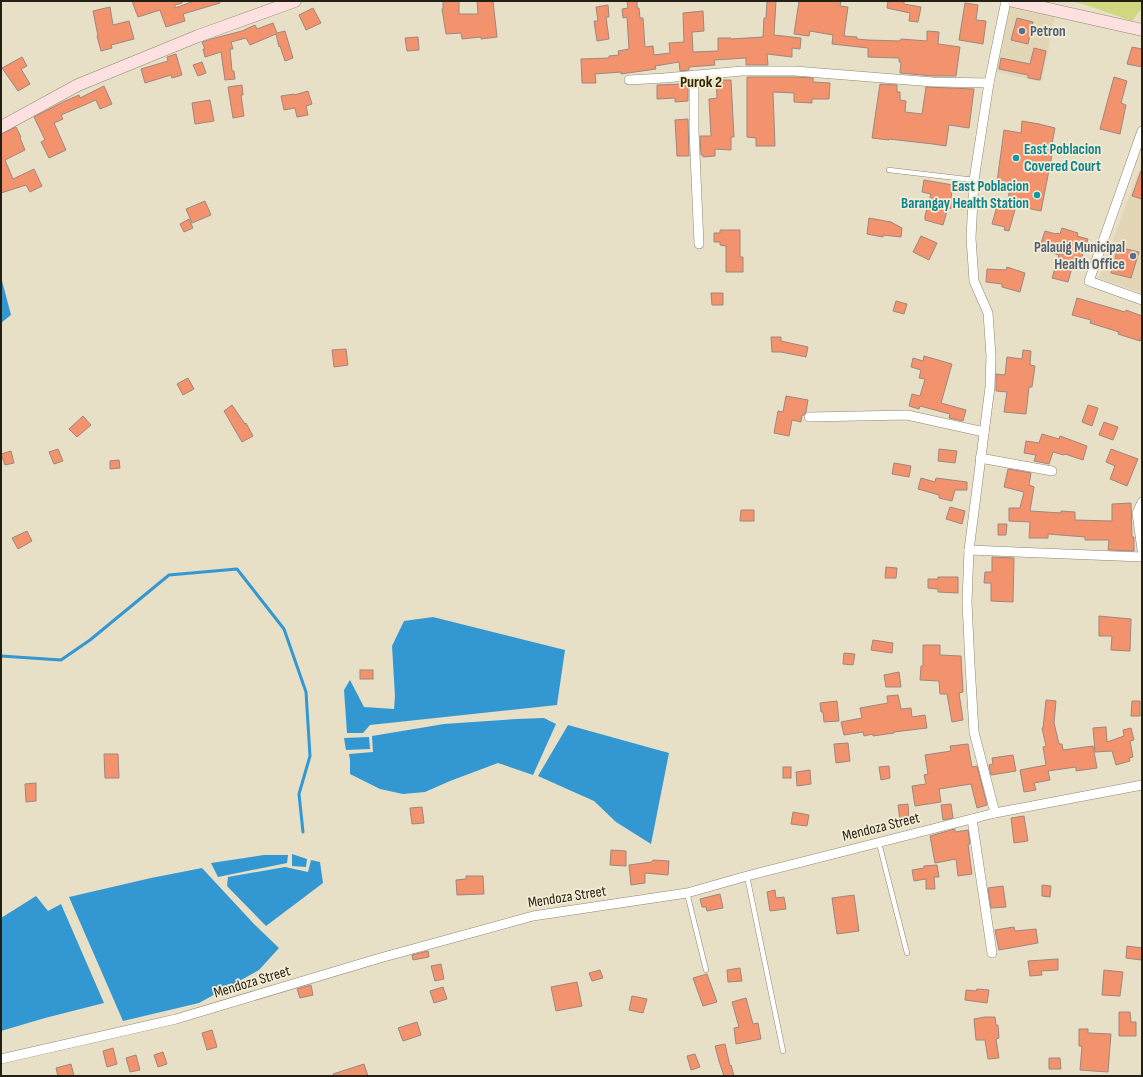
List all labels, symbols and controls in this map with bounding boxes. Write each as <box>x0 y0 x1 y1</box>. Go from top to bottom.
place label: Petron <box>1030 22 1066 41</box>
marker: Petron <box>1017 26 1027 36</box>
district label: Purok 2 <box>680 73 722 92</box>
place label: East Poblacion Covered Court <box>1024 140 1101 176</box>
marker: East Poblacion Covered Court <box>1011 153 1021 163</box>
place label: East Poblacion Barangay Health Station <box>901 177 1029 213</box>
marker: East Poblacion Barangay Health Station <box>1032 190 1042 200</box>
place label: Palauig Municipal Health Office <box>1034 238 1125 274</box>
marker: Palauig Municipal Health Office <box>1128 251 1138 261</box>
street label: Mendoza Street <box>840 808 922 846</box>
street label: Mendoza Street <box>527 881 608 913</box>
street label: Mendoza Street <box>211 961 293 1003</box>

